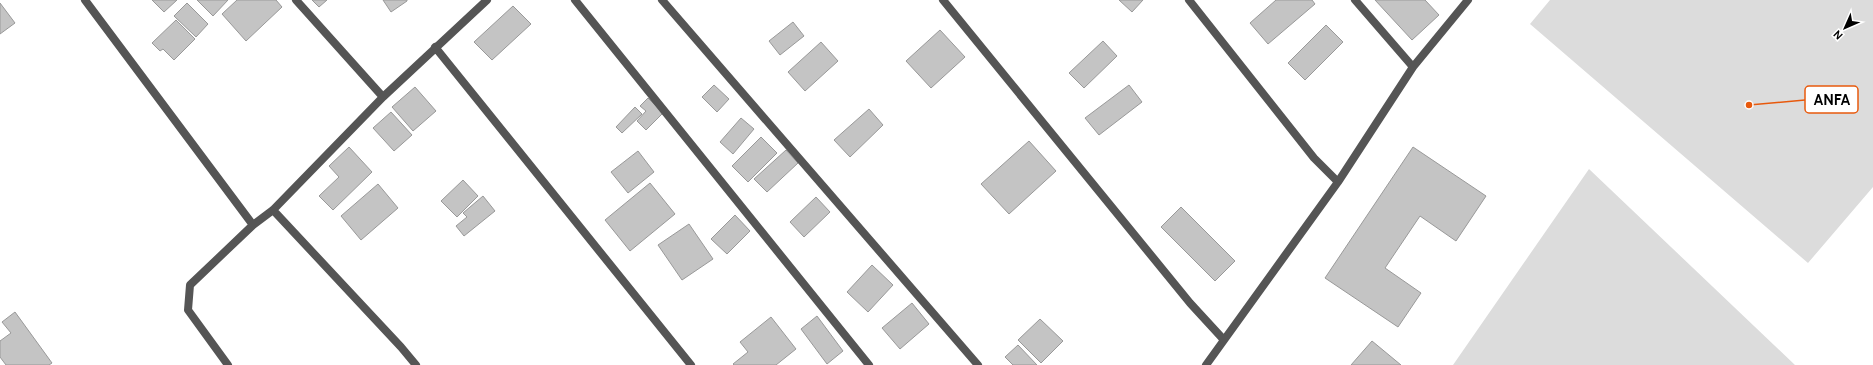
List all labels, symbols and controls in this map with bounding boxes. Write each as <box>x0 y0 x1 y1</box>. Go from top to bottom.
north arrow <box>1825 8 1865 48</box>
text: N <box>1830 27 1846 43</box>
callout: ANFA <box>1805 86 1858 113</box>
text: ANFA <box>1814 91 1851 109</box>

